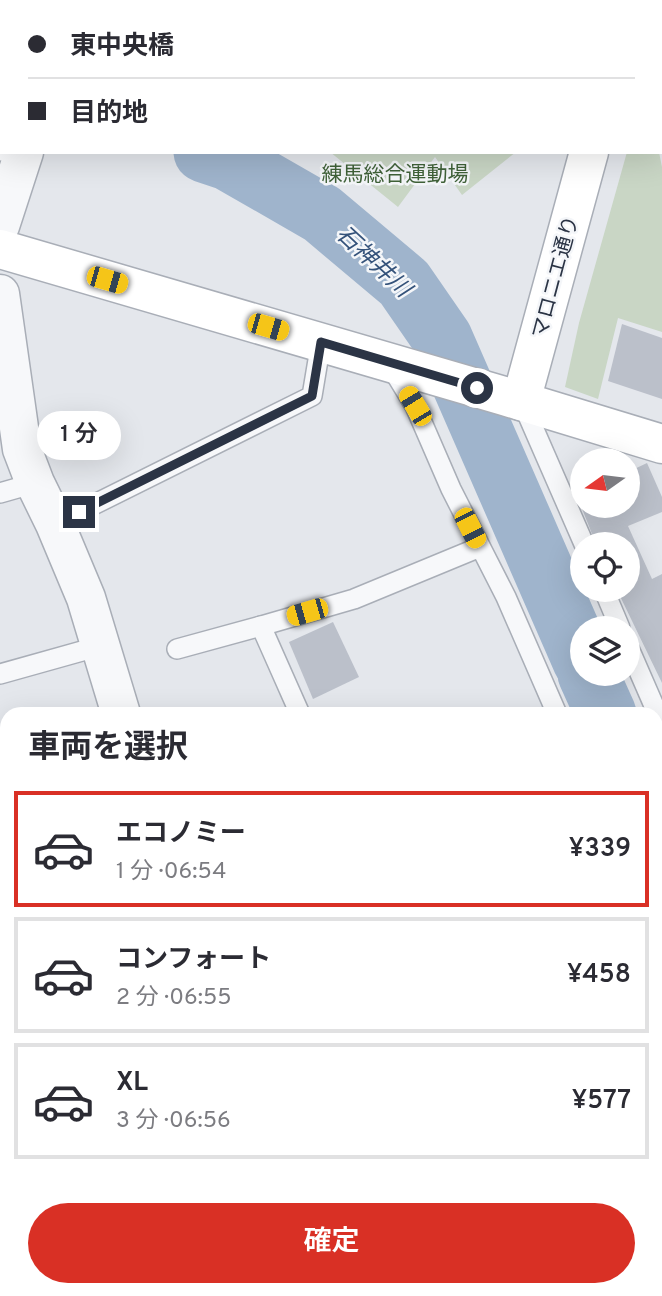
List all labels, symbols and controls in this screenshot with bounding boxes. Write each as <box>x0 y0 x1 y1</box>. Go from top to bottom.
text: 東中央橋 <box>70 31 174 64</box>
text: 目的地 <box>70 98 148 131</box>
park label: 練馬総合運動場 <box>322 162 469 189</box>
street label: マロニエ通り <box>527 213 586 342</box>
water label: 石神井川 <box>329 221 418 307</box>
car <box>84 264 131 296</box>
car <box>245 311 292 343</box>
route start <box>461 372 493 404</box>
car <box>396 383 435 429</box>
callout: 1 分 <box>37 410 121 460</box>
text: 1 分 <box>60 421 98 450</box>
north arrow <box>570 448 640 518</box>
map controls <box>570 448 640 686</box>
route end <box>63 496 95 528</box>
car <box>452 505 489 551</box>
button: locate <box>570 532 640 602</box>
car <box>284 596 331 628</box>
button: layers <box>570 616 640 686</box>
text: 車両を選択 <box>28 729 188 769</box>
icon: car <box>32 818 95 881</box>
text: エコノミー <box>116 818 246 851</box>
text: ¥339 <box>569 833 631 866</box>
text: 1 分 · 06:54 <box>116 858 227 887</box>
icon: car <box>32 944 95 1007</box>
text: コンフォート <box>116 944 271 977</box>
text: ¥458 <box>567 959 631 992</box>
text: 2 分 · 06:55 <box>116 984 232 1013</box>
text: XL <box>116 1067 148 1100</box>
icon: car <box>32 1070 95 1133</box>
text: ¥577 <box>572 1085 631 1118</box>
text: 3 分 · 06:56 <box>116 1107 231 1136</box>
button: 確定 <box>28 1203 635 1283</box>

